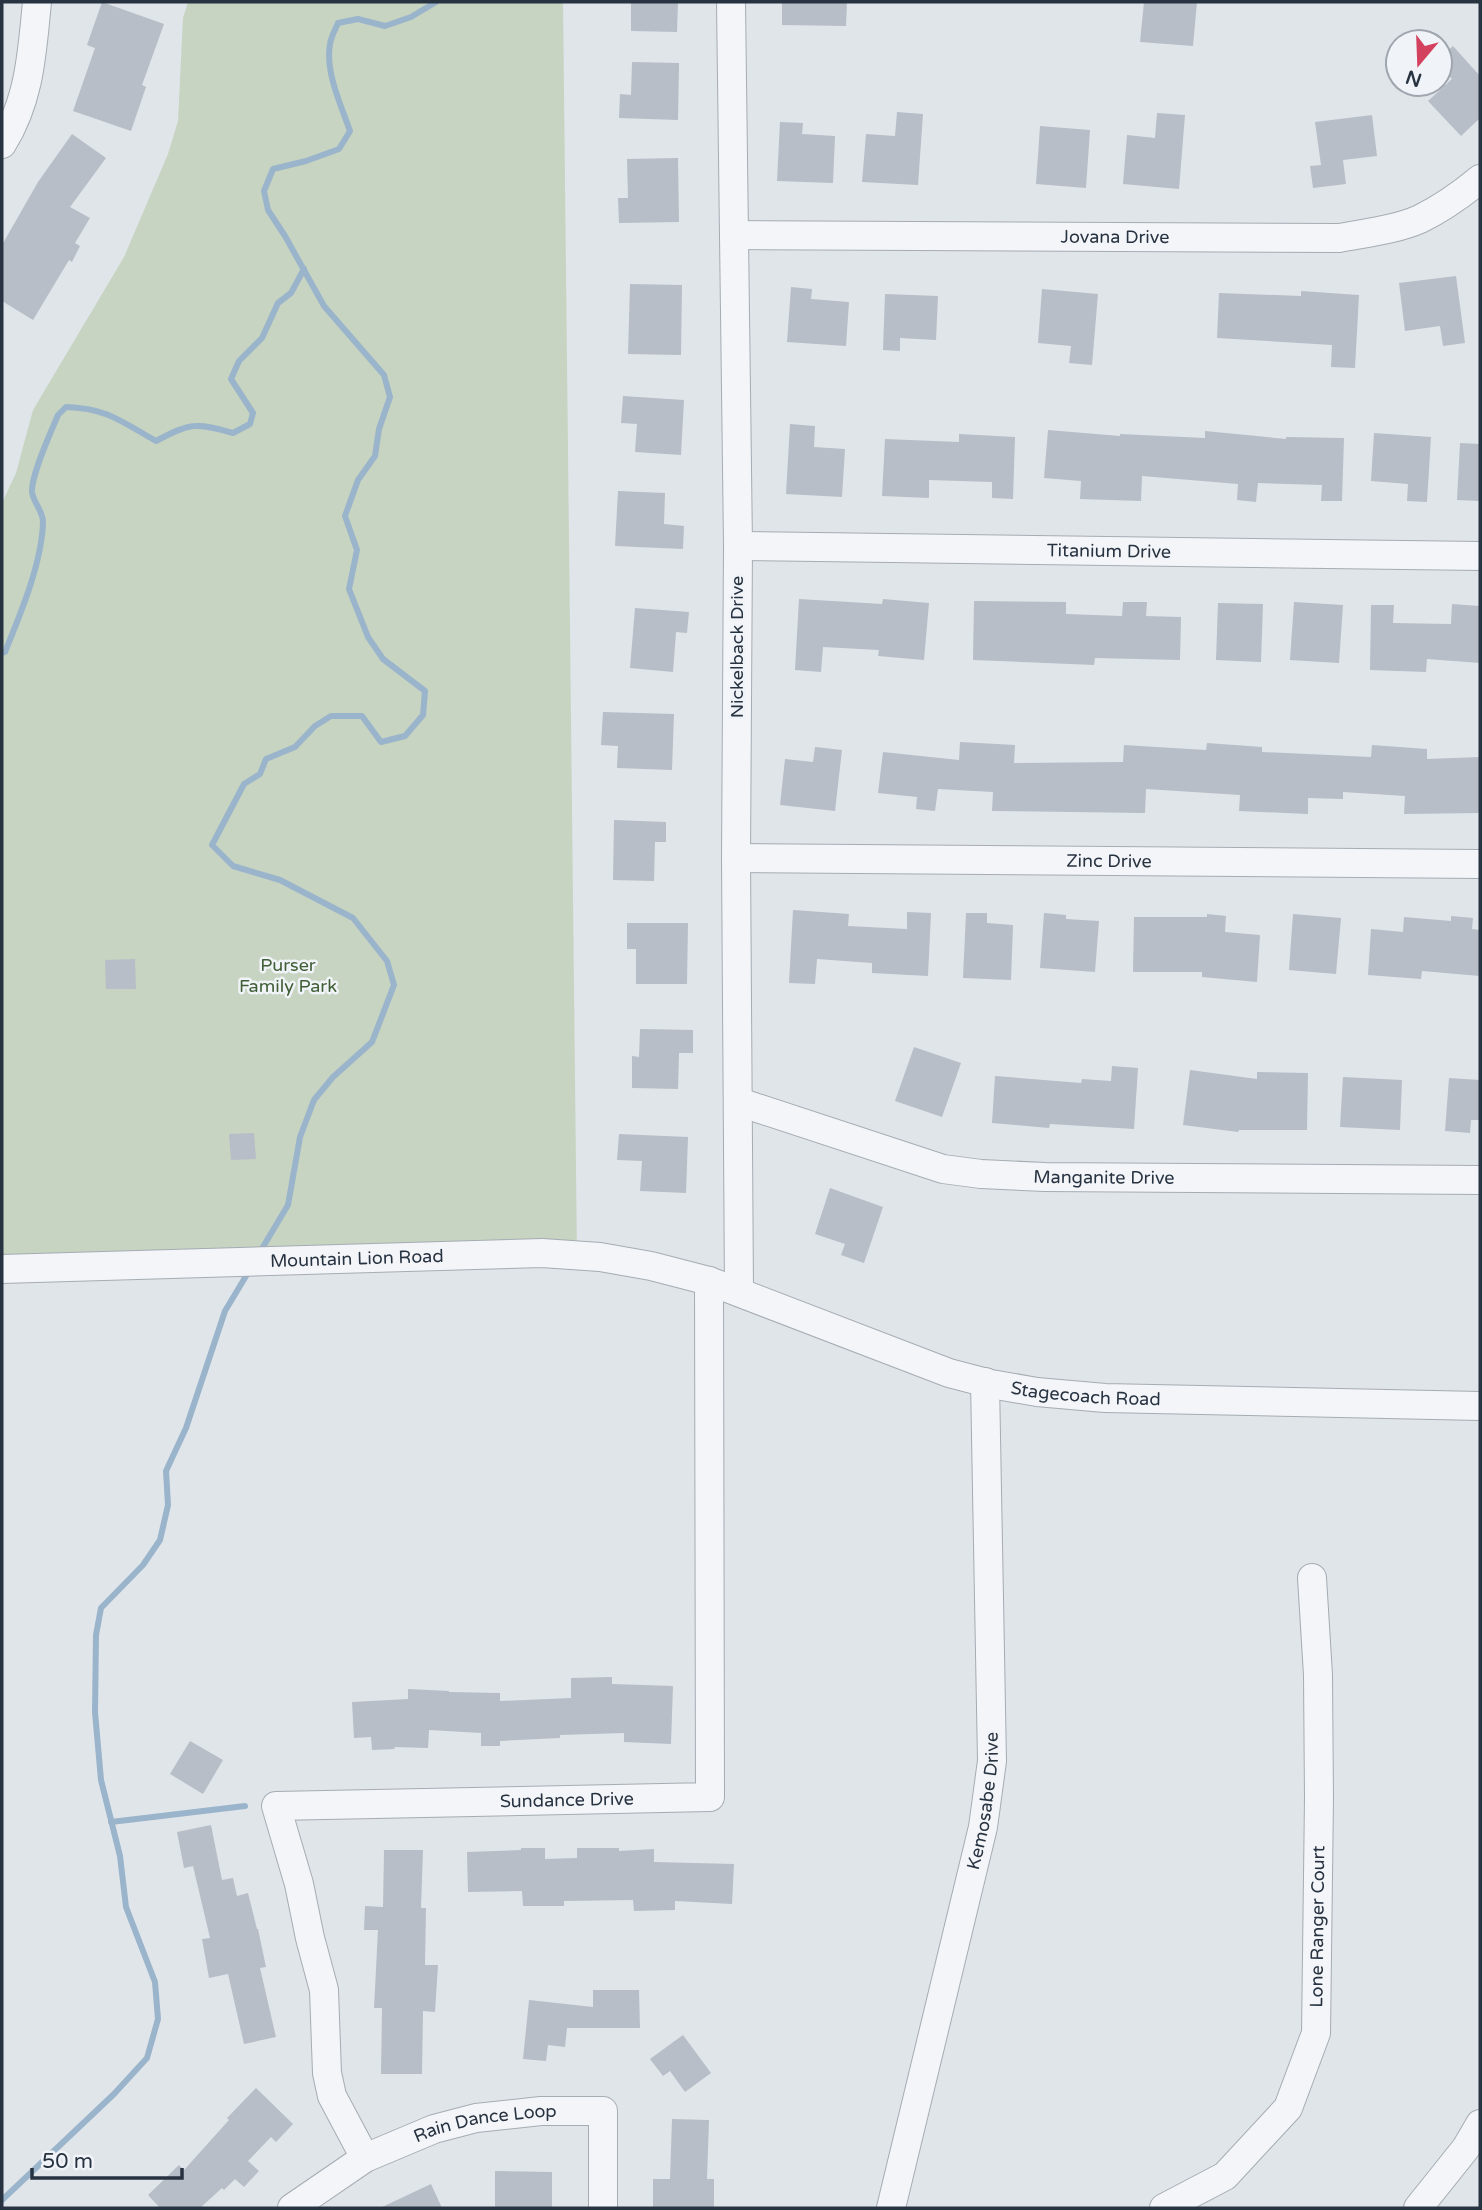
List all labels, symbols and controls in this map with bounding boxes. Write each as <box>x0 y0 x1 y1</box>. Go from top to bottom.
north arrow <box>1384 28 1454 98</box>
text: N <box>1403 65 1425 91</box>
street label: Jovana Drive <box>1060 226 1170 248</box>
street label: Titanium Drive <box>1047 539 1171 563</box>
street label: Nickelback Drive <box>726 576 748 718</box>
street label: Zinc Drive <box>1066 850 1152 872</box>
park label: Purser Family Park <box>239 954 337 997</box>
street label: Manganite Drive <box>1033 1165 1175 1189</box>
street label: Mountain Lion Road <box>270 1245 444 1272</box>
street label: Stagecoach Road <box>1009 1377 1161 1410</box>
street label: Kemosabe Drive <box>962 1732 1003 1872</box>
street label: Sundance Drive <box>500 1788 634 1812</box>
street label: Lone Ranger Court <box>1305 1845 1329 2008</box>
street label: Rain Dance Loop <box>410 2100 557 2147</box>
scale bar <box>32 2136 182 2180</box>
text: 50 m <box>42 2149 93 2174</box>

